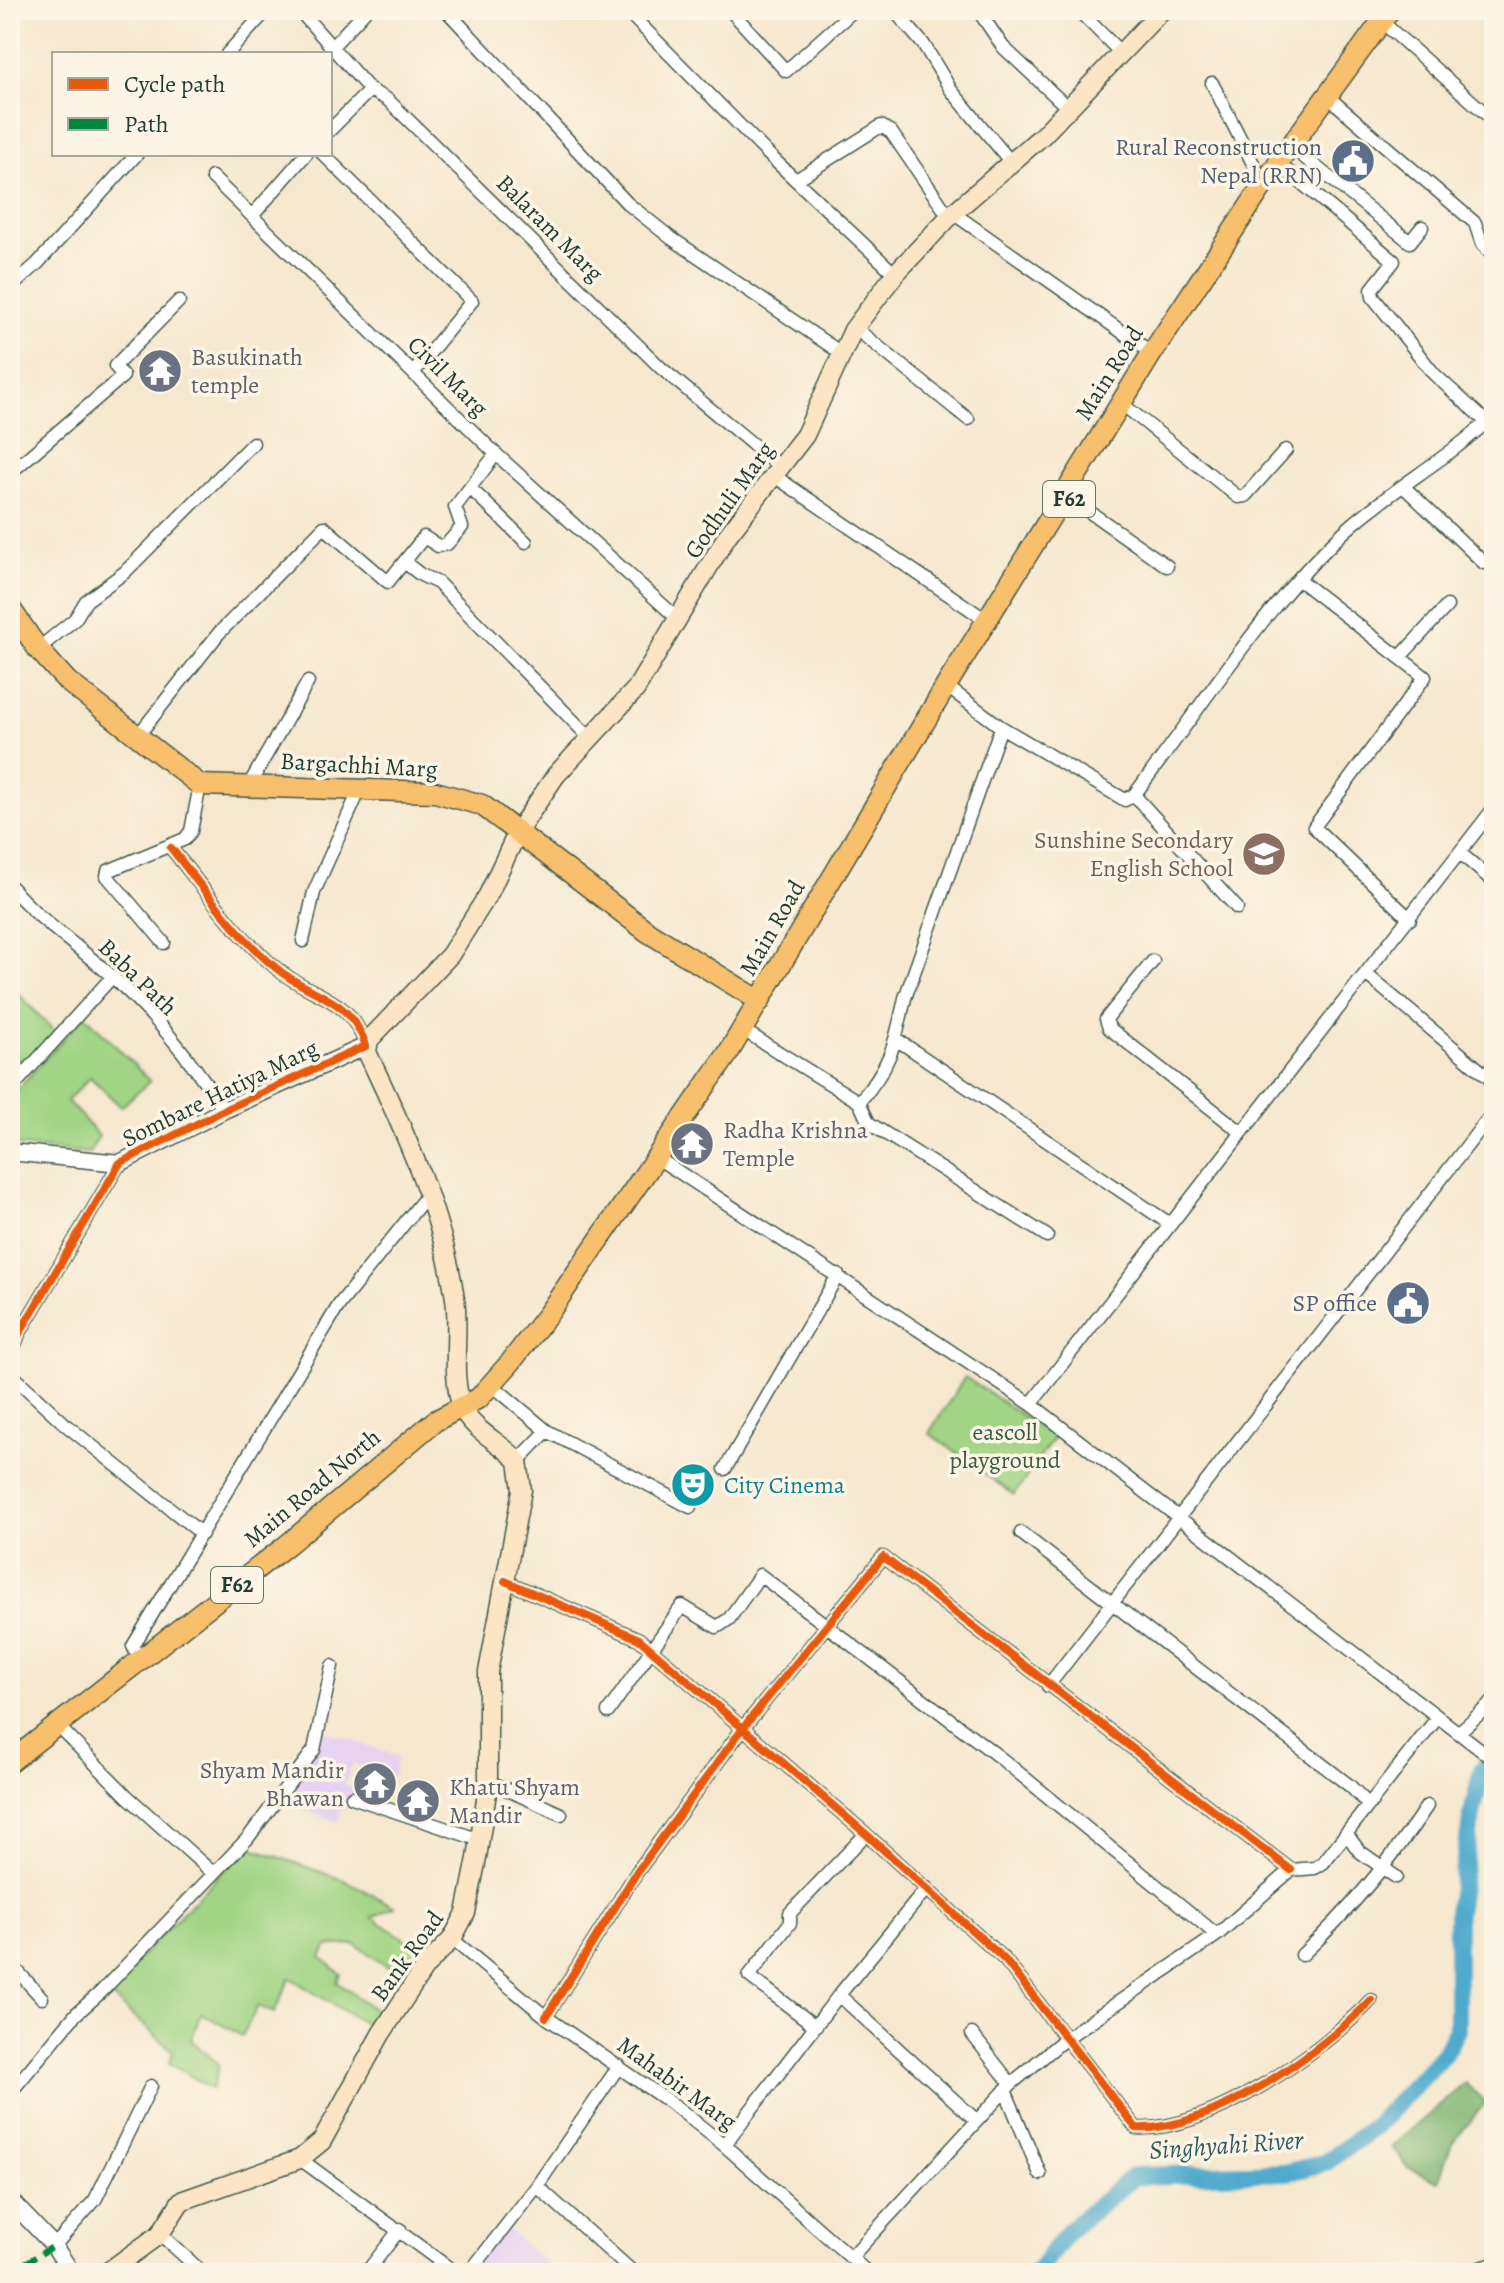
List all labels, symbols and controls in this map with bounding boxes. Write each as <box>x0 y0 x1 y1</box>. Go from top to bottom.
legend <box>52 52 332 156</box>
text: Cycle path <box>124 68 225 100</box>
text: Path <box>124 108 169 140</box>
place label: Rural Reconstruction Nepal (RRN) <box>1115 131 1322 191</box>
public building icon: Rural Reconstruction Nepal (RRN) <box>1329 137 1377 185</box>
street label: Balaram Marg <box>489 167 611 289</box>
street label: Main Road <box>1067 320 1151 426</box>
street label: Civil Marg <box>401 329 495 423</box>
place label: Basukinath temple <box>191 341 303 401</box>
temple icon: Basukinath temple <box>136 347 184 395</box>
street label: Godhuli Marg <box>677 435 781 565</box>
road number: F62 <box>1043 481 1095 517</box>
street label: Bargachhi Marg <box>280 745 438 785</box>
place label: Sunshine Secondary English School <box>1034 824 1233 884</box>
school or university icon: Sunshine Secondary English School <box>1240 830 1288 878</box>
street label: Main Road <box>732 874 812 982</box>
street label: Baba Path <box>92 931 185 1023</box>
street label: Sombare Hatiya Marg <box>117 1032 323 1154</box>
place label: Radha Krishna Temple <box>723 1114 869 1174</box>
temple icon: Radha Krishna Temple <box>668 1120 716 1168</box>
public building icon: SP office <box>1384 1279 1432 1327</box>
place label: SP office <box>1292 1287 1377 1319</box>
park label: eascoll playground <box>949 1416 1061 1476</box>
street label: Main Road North <box>237 1421 387 1555</box>
theatre icon: City Cinema <box>669 1461 717 1509</box>
place label: City Cinema <box>724 1469 846 1501</box>
road number: F62 <box>211 1567 263 1603</box>
place label: Shyam Mandir Bhawan <box>200 1754 344 1814</box>
temple icon: Shyam Mandir Bhawan <box>351 1760 399 1808</box>
place label: Khatu Shyam Mandir <box>449 1771 580 1831</box>
temple icon: Khatu Shyam Mandir <box>394 1777 442 1825</box>
street label: Bank Road <box>363 1904 451 2008</box>
street label: Mahabir Marg <box>611 2029 743 2137</box>
water label: Singhyahi River <box>1148 2122 1305 2168</box>

